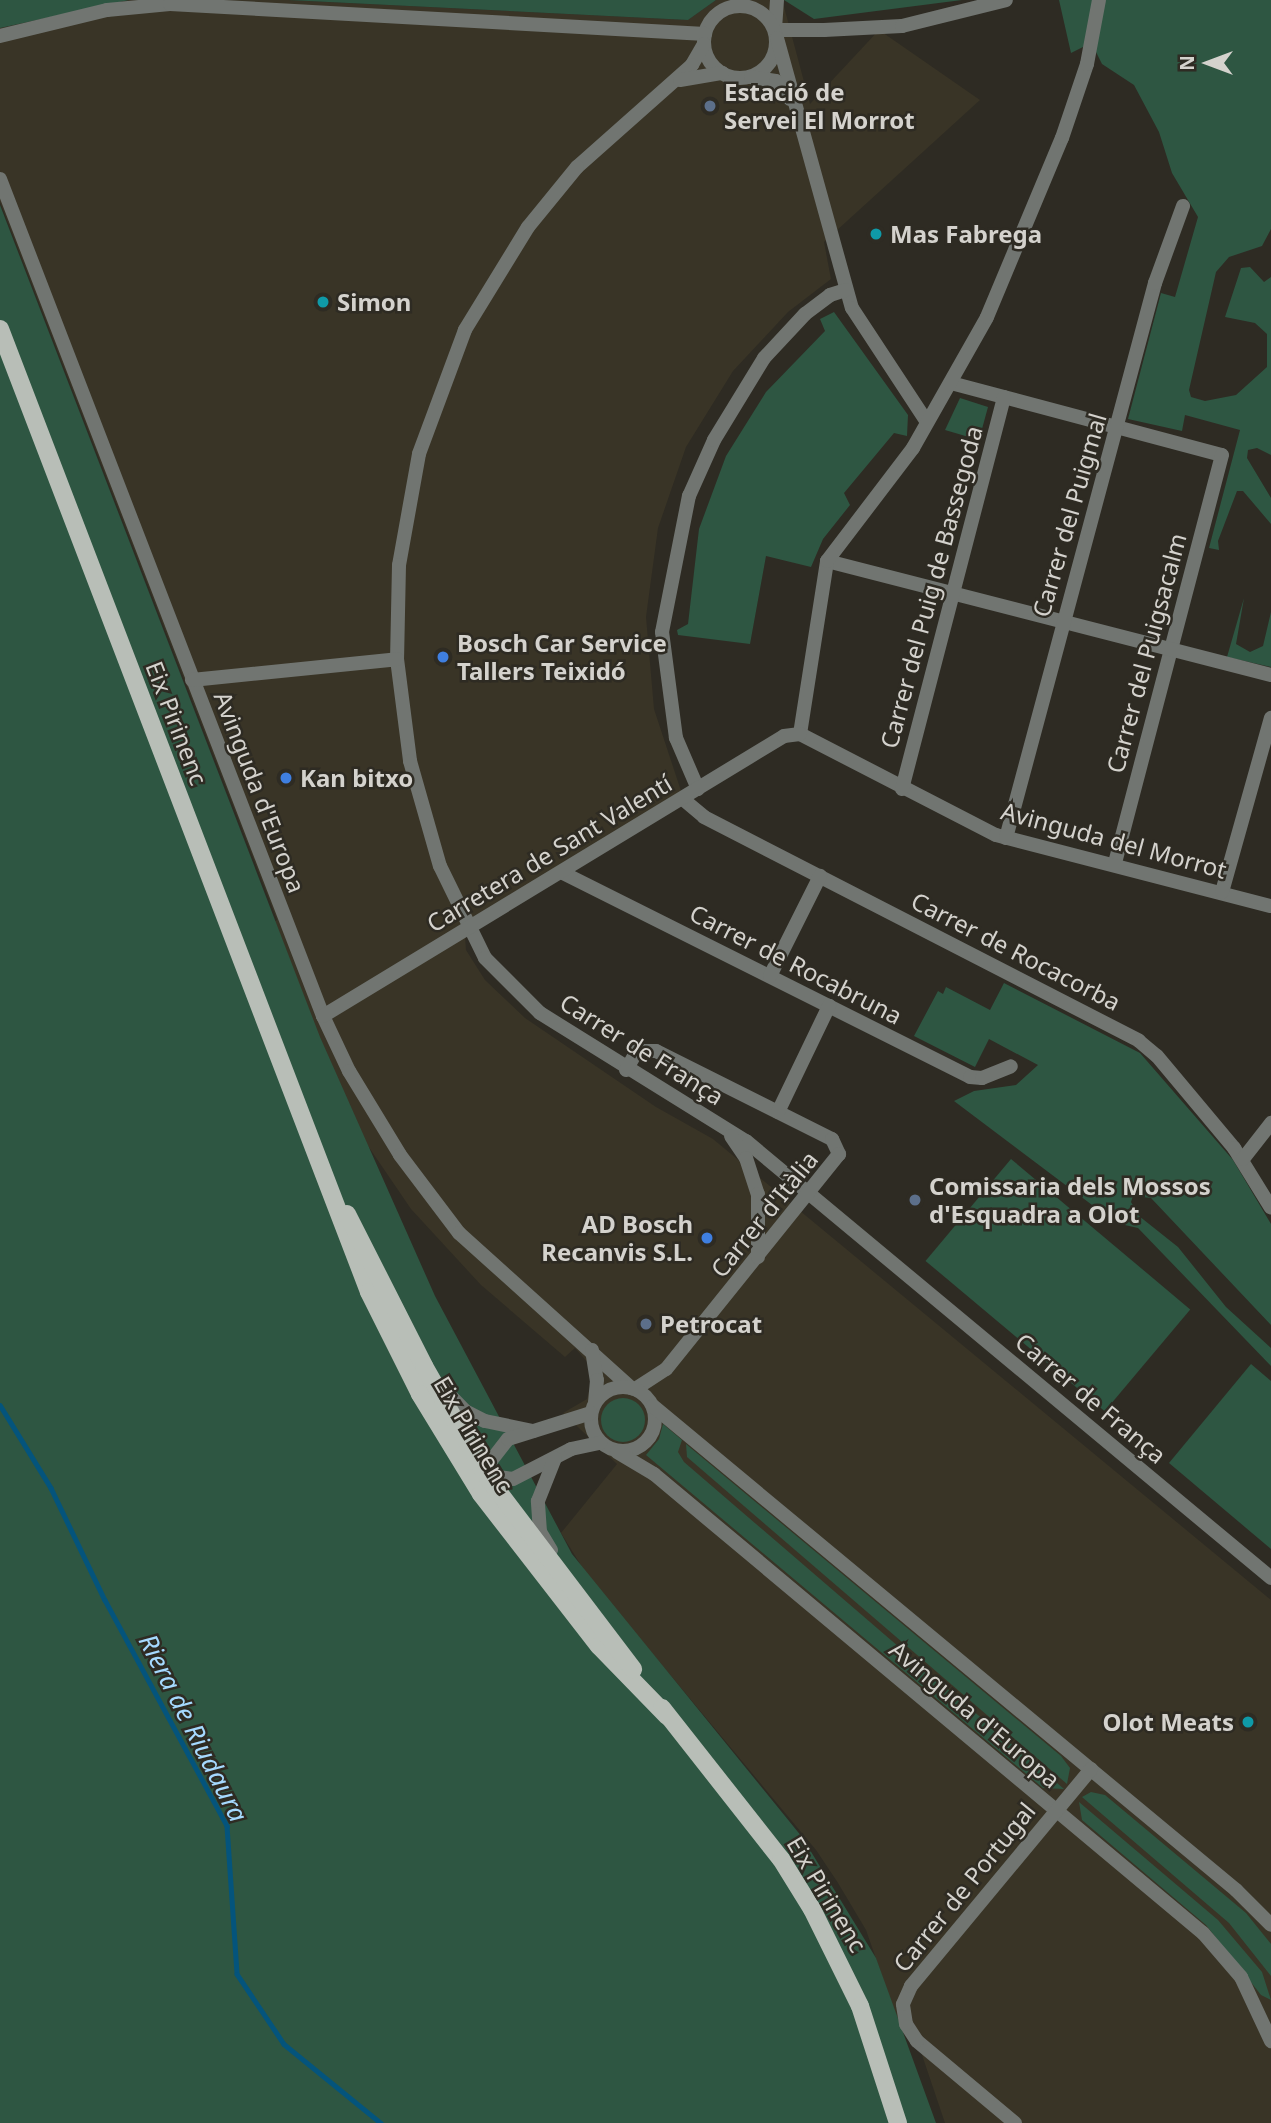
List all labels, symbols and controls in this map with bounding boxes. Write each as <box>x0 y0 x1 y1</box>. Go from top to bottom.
north arrow <box>1173 28 1243 98</box>
text: N <box>1174 55 1200 71</box>
place label: Estació de Servei El Morrot <box>724 78 915 134</box>
marker: Estació de Servei El Morrot <box>702 98 718 114</box>
place label: Mas Fabrega <box>890 220 1042 248</box>
marker: Mas Fabrega <box>868 226 884 242</box>
place label: Simon <box>337 288 411 316</box>
marker: Simon <box>315 294 331 310</box>
street label: Carrer del Puigmal <box>1026 410 1112 620</box>
street label: Carrer del Puig de Bassegoda <box>874 423 988 751</box>
street label: Carrer del Puigsacalm <box>1100 530 1192 776</box>
place label: Bosch Car Service Tallers Teixidó <box>457 629 667 685</box>
marker: Bosch Car Service Tallers Teixidó <box>435 649 451 665</box>
street label: Eix Pirinenc <box>140 657 214 789</box>
street label: Avinguda d'Europa <box>208 687 312 897</box>
place label: Kan bitxo <box>300 764 413 792</box>
street label: Carretera de Sant Valentí <box>421 768 677 938</box>
marker: Kan bitxo <box>278 770 294 786</box>
street label: Avinguda del Morrot <box>998 796 1230 884</box>
street label: Carrer de Rocacorba <box>907 886 1125 1016</box>
street label: Carrer de Rocabruna <box>685 898 907 1030</box>
street label: Carrer de França <box>555 987 729 1111</box>
street label: Carrer d'Itàlia <box>704 1145 824 1283</box>
place label: Comissaria dels Mossos d'Esquadra a Olot <box>929 1172 1211 1228</box>
marker: Comissaria dels Mossos d'Esquadra a Olot <box>907 1192 923 1208</box>
place label: AD Bosch Recanvis S.L. <box>541 1210 693 1266</box>
marker: AD Bosch Recanvis S.L. <box>699 1230 715 1246</box>
place label: Petrocat <box>660 1310 762 1338</box>
marker: Petrocat <box>638 1316 654 1332</box>
street label: Carrer de França <box>1010 1327 1172 1469</box>
street label: Eix Pirinenc <box>428 1371 520 1497</box>
water label: Riera de Riudaura <box>132 1629 254 1827</box>
street label: Avinguda d'Europa <box>884 1634 1066 1794</box>
place label: Olot Meats <box>1102 1708 1234 1736</box>
marker: Olot Meats <box>1240 1714 1256 1730</box>
street label: Carrer de Portugal <box>887 1797 1041 1977</box>
street label: Eix Pirinenc <box>781 1831 873 1957</box>

